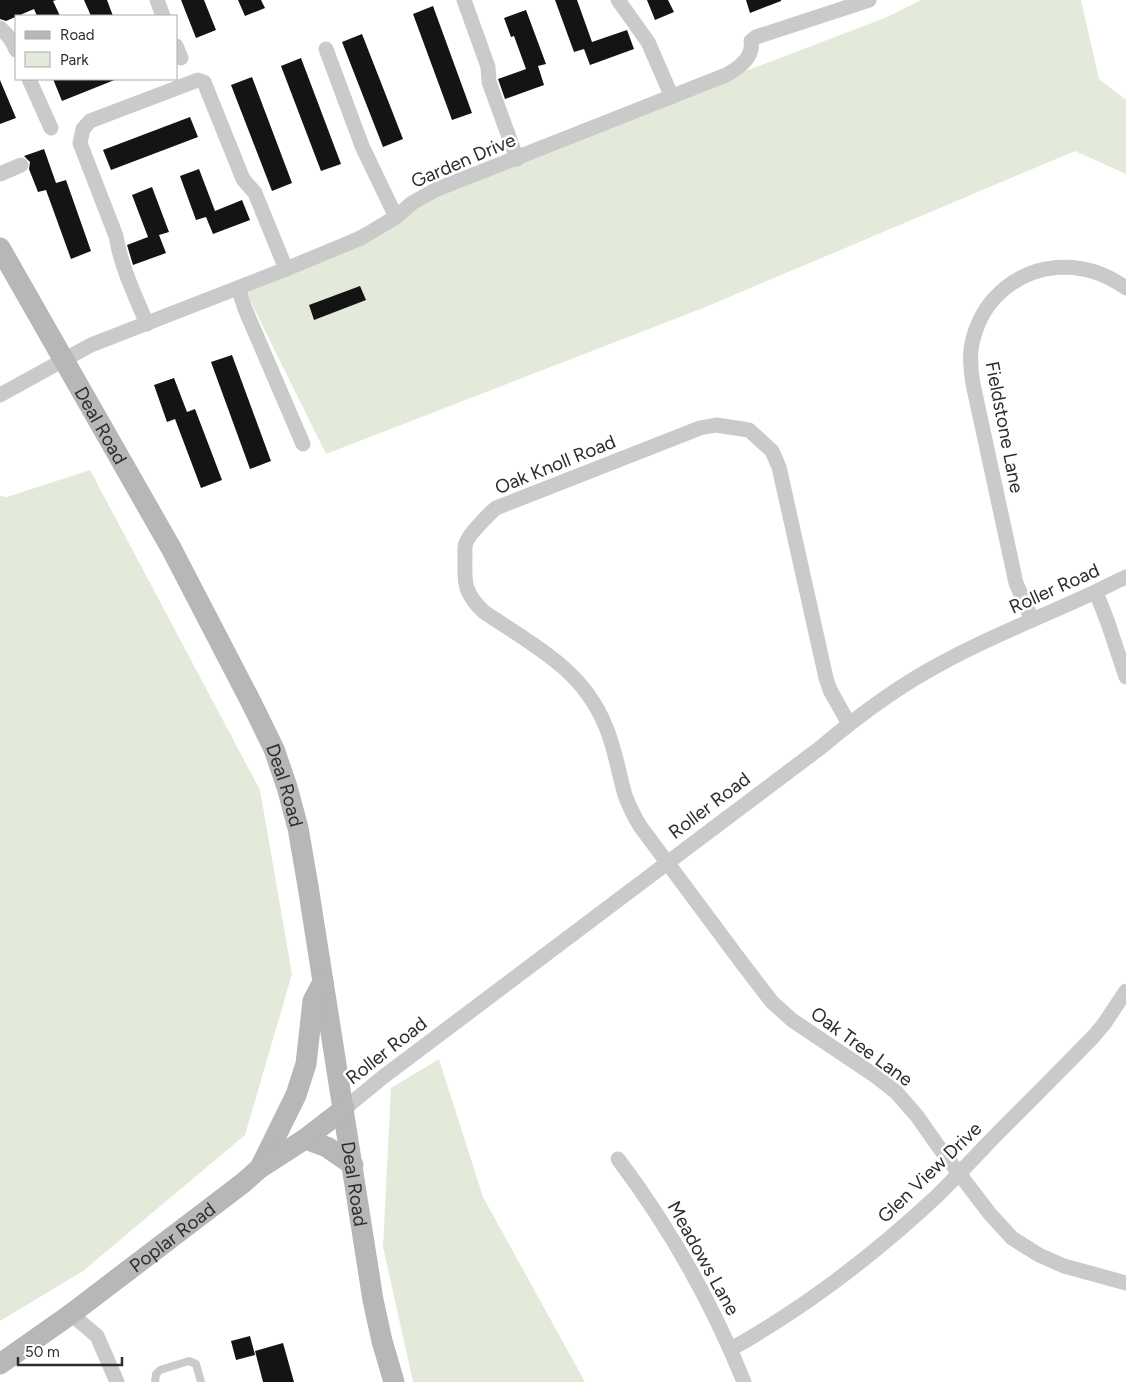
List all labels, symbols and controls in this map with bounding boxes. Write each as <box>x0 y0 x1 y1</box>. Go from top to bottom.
legend <box>15 15 178 80</box>
text: Road <box>60 26 95 44</box>
text: Park <box>60 51 89 69</box>
street label: Garden Drive <box>407 128 519 193</box>
street label: Fieldstone Lane <box>980 359 1029 495</box>
street label: Deal Road <box>69 383 132 468</box>
street label: Oak Knoll Road <box>491 430 619 499</box>
street label: Roller Road <box>1005 558 1103 619</box>
street label: Deal Road <box>261 741 308 829</box>
street label: Roller Road <box>664 767 755 844</box>
street label: Oak Tree Lane <box>806 1002 917 1091</box>
street label: Roller Road <box>341 1012 431 1089</box>
street label: Glen View Drive <box>873 1117 986 1228</box>
street label: Deal Road <box>336 1140 372 1228</box>
street label: Poplar Road <box>125 1197 220 1277</box>
street label: Meadows Lane <box>663 1197 744 1319</box>
scale bar <box>18 1334 121 1366</box>
text: 50 m <box>25 1343 60 1361</box>

